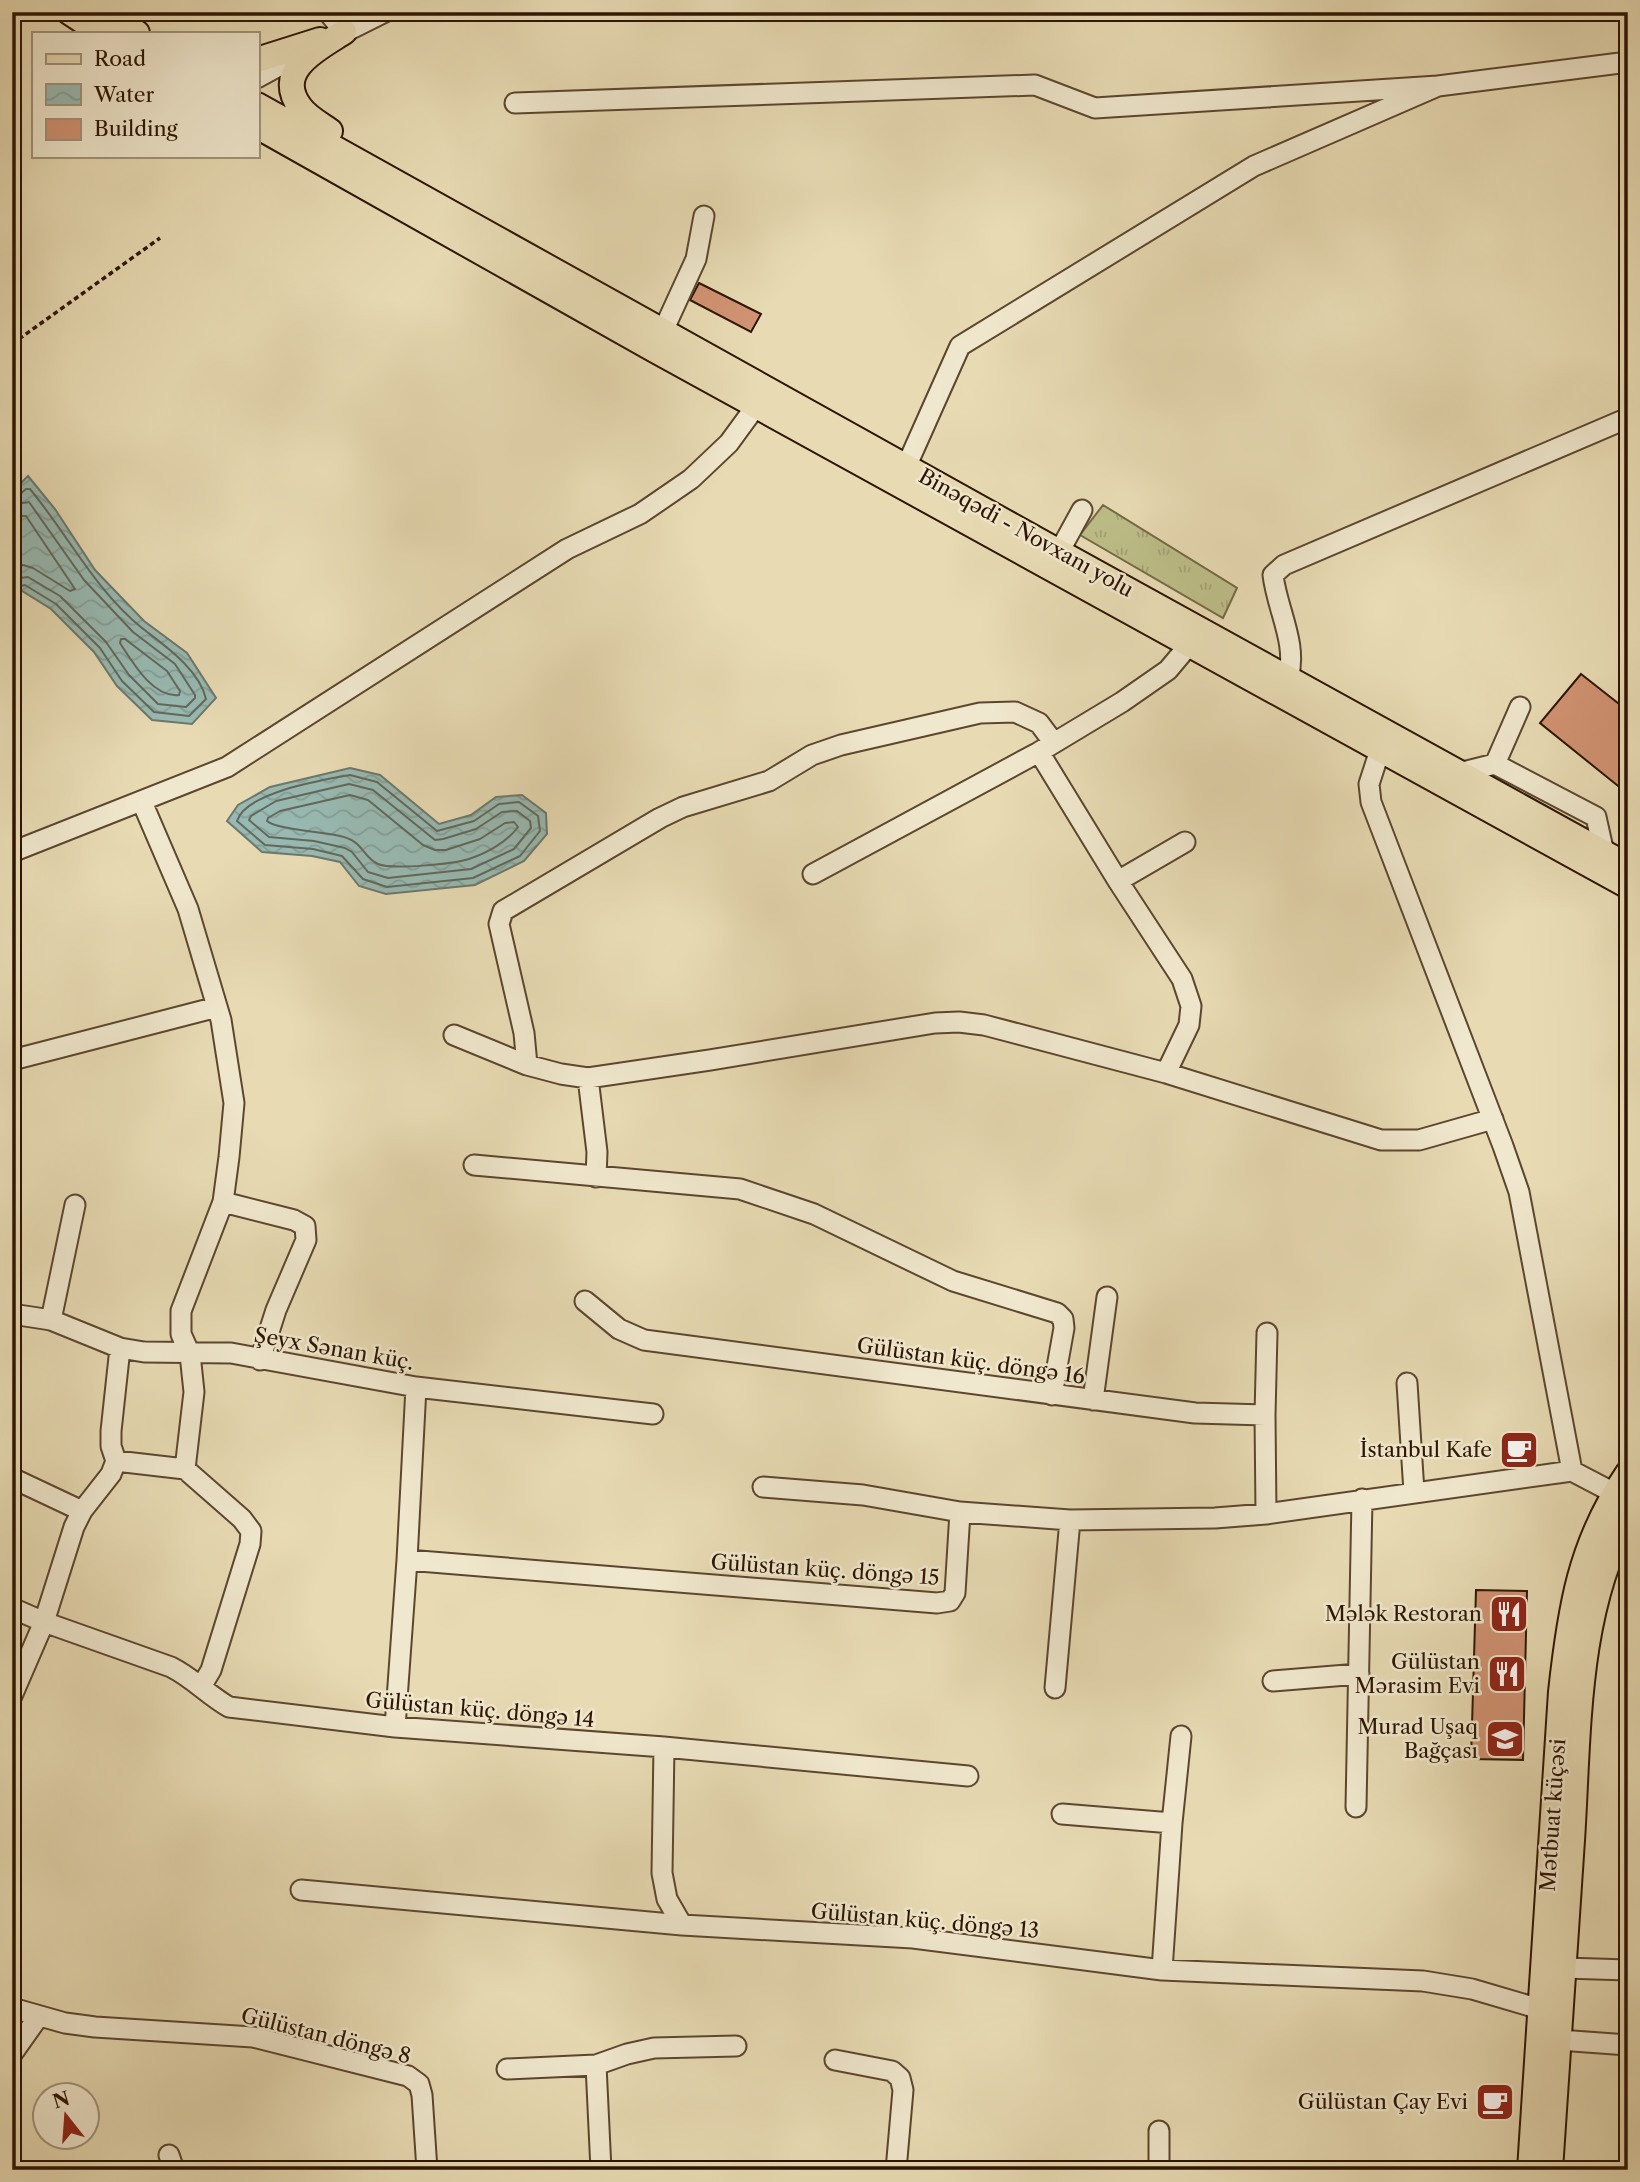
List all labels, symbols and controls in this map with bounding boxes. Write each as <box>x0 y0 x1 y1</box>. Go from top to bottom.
legend <box>32 32 259 158</box>
text: Road <box>94 46 146 71</box>
text: Water <box>93 82 154 107</box>
text: Building <box>94 116 179 141</box>
street label: Binəqədi - Novxanı yolu <box>914 463 1138 602</box>
street label: Şeyx Sənan küç. <box>252 1322 416 1375</box>
street label: Gülüstan küç. döngə 16 <box>855 1332 1087 1389</box>
cafe icon: İstanbul Kafe <box>1498 1429 1540 1471</box>
place label: İstanbul Kafe <box>1360 1437 1492 1462</box>
street label: Gülüstan küç. döngə 15 <box>710 1549 940 1590</box>
restaurant icon: Mələk Restoran <box>1488 1593 1530 1635</box>
place label: Mələk Restoran <box>1325 1601 1482 1626</box>
place label: Gülüstan Mərasim Evi <box>1355 1649 1480 1698</box>
restaurant icon: Gülüstan Mərasim Evi <box>1486 1653 1528 1695</box>
street label: Gülüstan küç. döngə 14 <box>364 1687 596 1732</box>
place label: Murad Uşaq Bağçası <box>1357 1714 1478 1763</box>
school or university icon: Murad Uşaq Bağçası <box>1484 1718 1526 1760</box>
street label: Mətbuat küçəsi <box>1535 1738 1570 1892</box>
street label: Gülüstan küç. döngə 13 <box>810 1898 1040 1943</box>
street label: Gülüstan döngə 8 <box>239 2002 414 2069</box>
north arrow <box>32 2080 102 2150</box>
cafe icon: Gülüstan Çay Evi <box>1474 2081 1516 2123</box>
text: N <box>50 2087 72 2114</box>
place label: Gülüstan Çay Evi <box>1298 2089 1468 2114</box>

